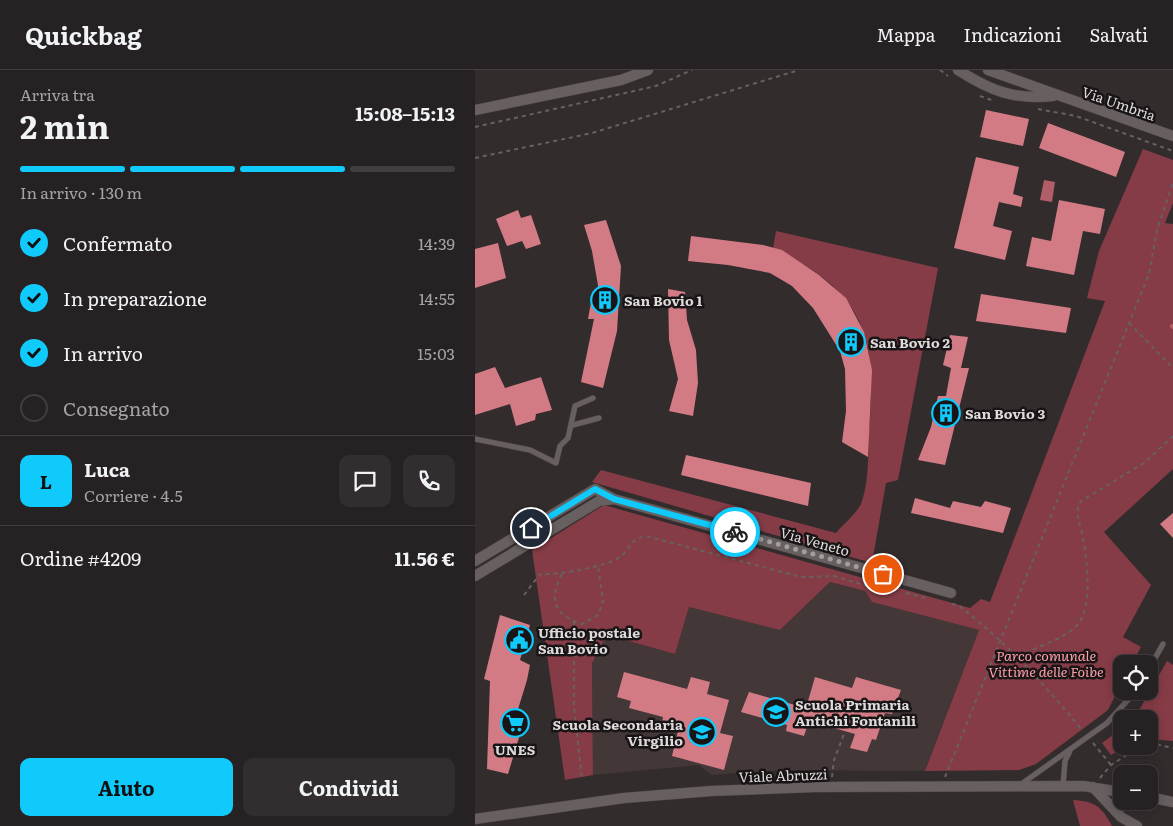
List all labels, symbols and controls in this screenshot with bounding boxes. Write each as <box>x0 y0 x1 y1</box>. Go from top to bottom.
text: Quickbag <box>25 17 142 52</box>
text: Mappa <box>877 21 936 48</box>
text: Indicazioni <box>964 21 1061 48</box>
text: Salvati <box>1089 21 1148 48</box>
street label: Via Umbria <box>1080 81 1159 125</box>
text: Arriva tra <box>20 82 95 106</box>
text: 15:08–15:13 <box>355 99 455 127</box>
text: 2 min <box>20 101 109 149</box>
text: In arrivo · 130 m <box>20 180 142 204</box>
icon: check <box>20 229 48 257</box>
text: Confermato <box>63 229 172 257</box>
text: 14:39 <box>418 231 455 255</box>
icon: check <box>20 284 48 312</box>
text: In preparazione <box>63 284 207 312</box>
building icon: San Bovio 1 <box>590 285 620 315</box>
text: 14:55 <box>419 286 455 310</box>
place label: San Bovio 1 <box>624 290 702 310</box>
building icon: San Bovio 2 <box>836 327 866 357</box>
place label: San Bovio 2 <box>870 332 950 352</box>
icon: check <box>20 339 48 367</box>
text: In arrivo <box>63 339 143 367</box>
text: 15:03 <box>417 341 455 365</box>
text: Consegnato <box>63 394 170 422</box>
building icon: San Bovio 3 <box>931 398 961 428</box>
place label: San Bovio 3 <box>965 403 1045 423</box>
text: Luca <box>84 455 130 483</box>
button: chat <box>339 455 391 507</box>
button: phone <box>403 455 455 507</box>
text: L <box>40 467 52 495</box>
text: Corriere · 4.5 <box>84 483 183 507</box>
pin <box>510 507 552 549</box>
courier <box>710 507 760 557</box>
icon: home <box>517 514 545 542</box>
icon: bike <box>721 518 749 546</box>
street label: Via Veneto <box>778 522 852 560</box>
text: Ordine #4209 <box>20 544 141 572</box>
text: 11.56 € <box>395 544 455 572</box>
pin <box>862 553 904 595</box>
icon: bag <box>869 560 897 588</box>
place label: Ufficio postale San Bovio <box>538 622 640 658</box>
public building icon: Ufficio postale San Bovio <box>504 625 534 655</box>
park label: Parco comunale Vittime delle Foibe <box>988 645 1104 681</box>
map controls <box>1113 655 1158 810</box>
button: locate <box>1113 655 1158 700</box>
place label: Scuola Primaria Antichi Fontanili <box>795 694 916 730</box>
school or university icon: Scuola Primaria Antichi Fontanili <box>761 697 791 727</box>
supermarket icon: UNES <box>500 708 530 738</box>
button: + <box>1113 710 1158 755</box>
place label: Scuola Secondaria Virgilio <box>553 714 684 750</box>
school or university icon: Scuola Secondaria Virgilio <box>687 717 717 747</box>
place label: UNES <box>495 739 536 759</box>
button: Aiuto <box>20 758 233 816</box>
button: Condividi <box>243 758 455 816</box>
street label: Viale Abruzzi <box>738 763 828 787</box>
button: − <box>1113 765 1158 810</box>

